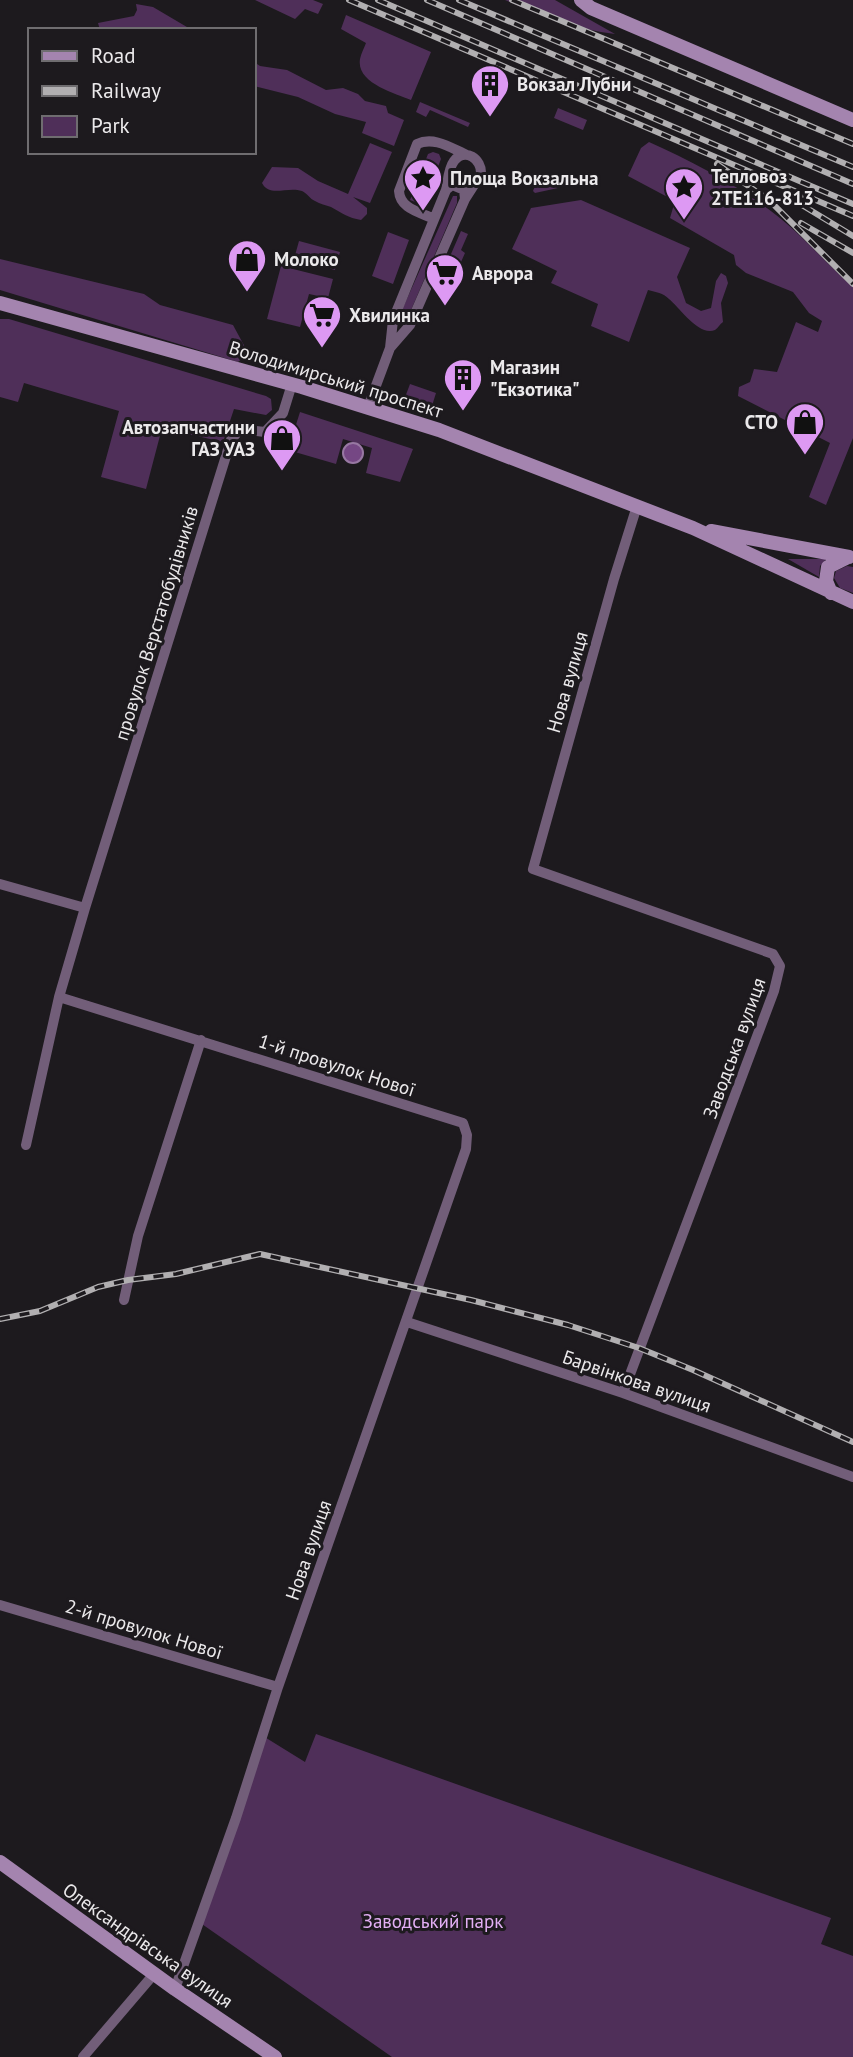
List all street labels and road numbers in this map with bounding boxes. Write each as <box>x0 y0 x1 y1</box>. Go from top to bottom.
street label: Володимирський проспект <box>226 335 446 423</box>
street label: провулок Верстатобудівників <box>109 503 203 743</box>
street label: Нова вулиця <box>541 629 593 735</box>
street label: Заводська вулиця <box>697 974 771 1122</box>
street label: 1-й провулок Нової <box>256 1028 418 1102</box>
street label: Барвінкова вулиця <box>560 1344 714 1418</box>
street label: Нова вулиця <box>280 1497 336 1603</box>
street label: 2-й провулок Нової <box>62 1594 226 1664</box>
street label: Олександрівська вулиця <box>58 1877 238 2013</box>

